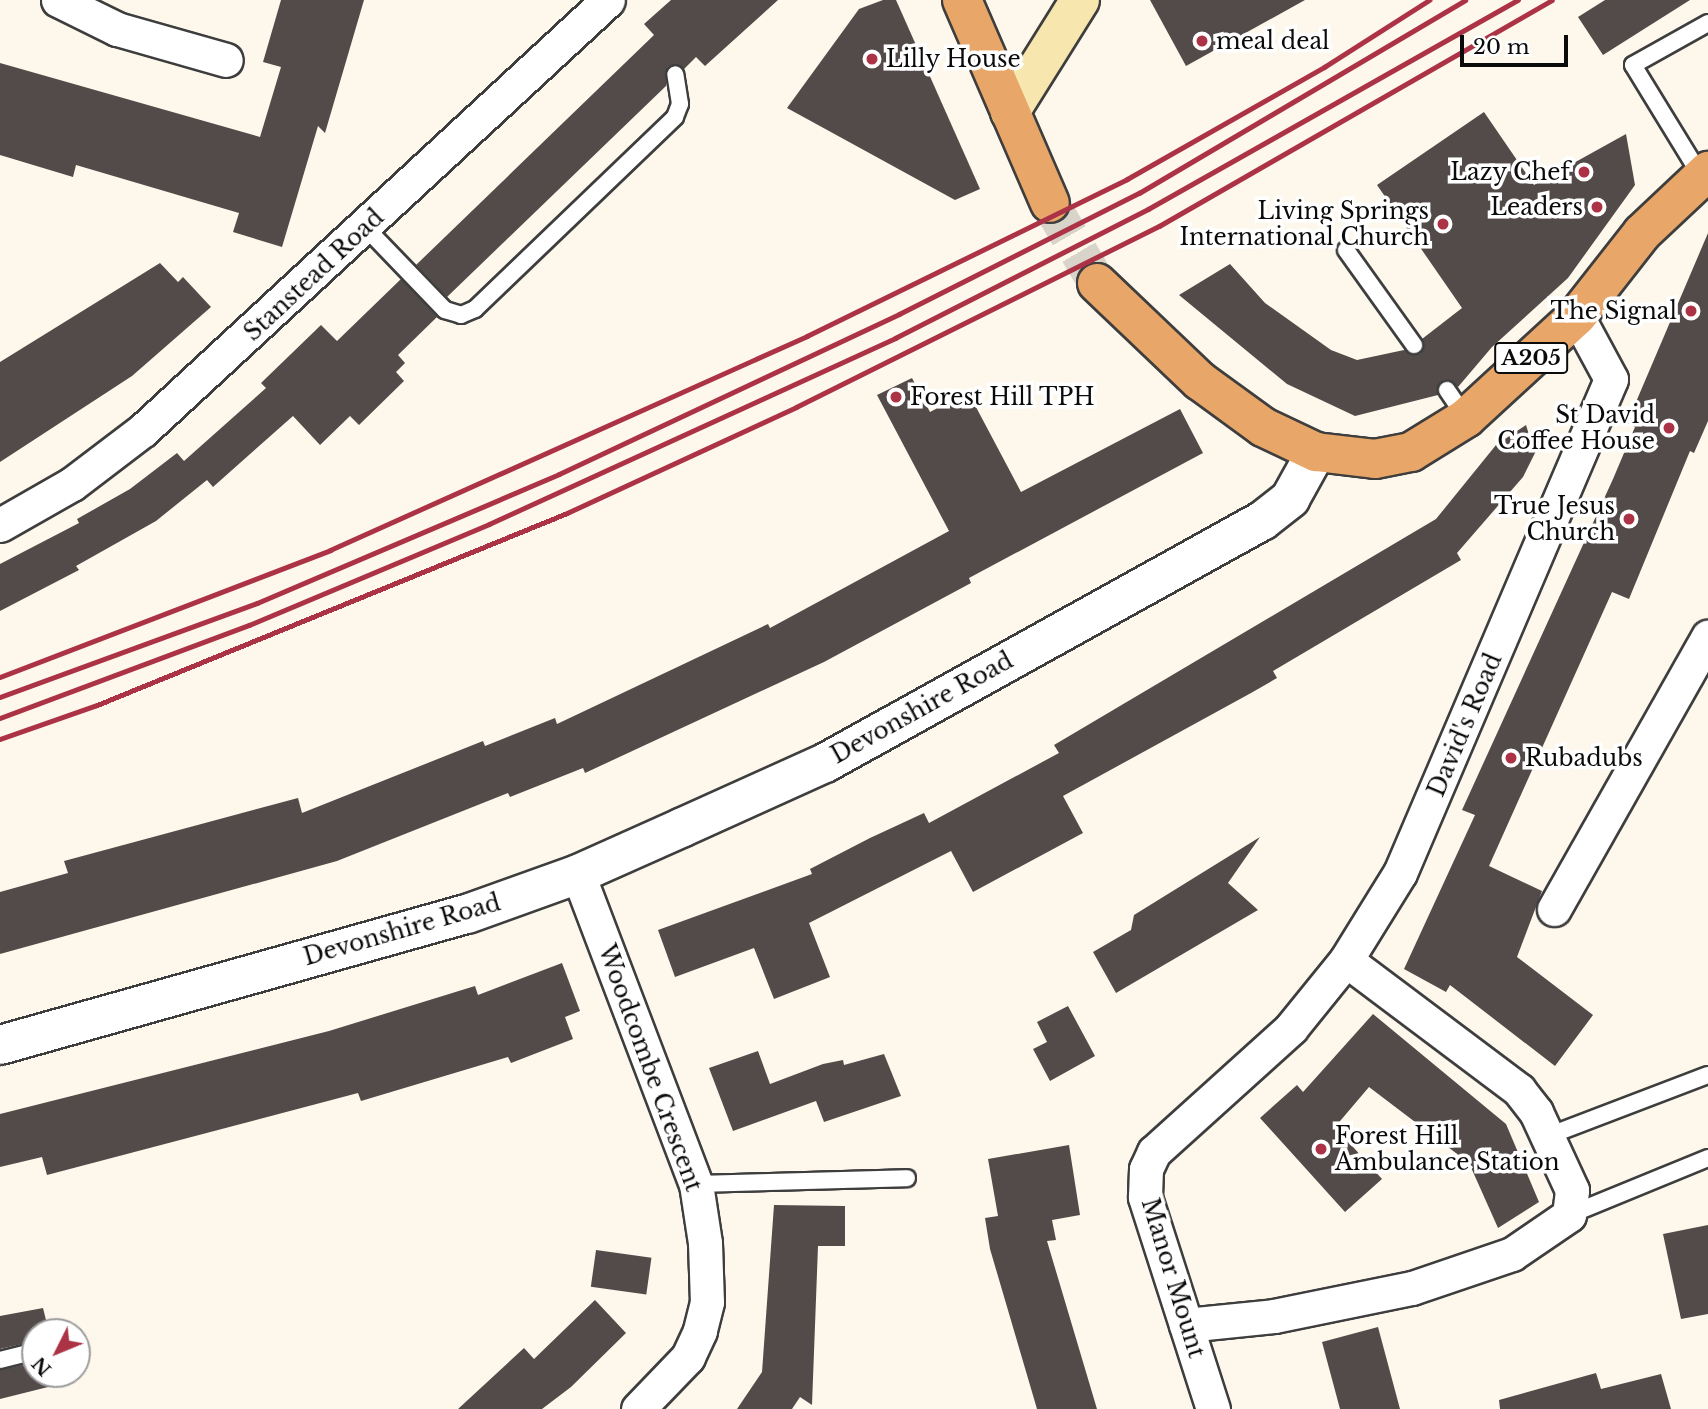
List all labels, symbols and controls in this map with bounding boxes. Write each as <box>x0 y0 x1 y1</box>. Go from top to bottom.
scale bar <box>1463 21 1572 65</box>
place label: meal deal <box>1216 27 1330 55</box>
marker: meal deal <box>1194 33 1210 49</box>
text: 20 m <box>1473 34 1530 60</box>
place label: Lilly House <box>886 45 1021 73</box>
marker: Lilly House <box>864 51 880 67</box>
place label: Lazy Chef <box>1450 158 1570 186</box>
marker: Lazy Chef <box>1576 164 1592 180</box>
place label: Leaders <box>1490 193 1583 221</box>
place label: Living Springs International Church <box>1179 197 1429 251</box>
marker: Leaders <box>1589 199 1605 215</box>
street label: Stanstead Road <box>239 203 389 347</box>
marker: Living Springs International Church <box>1435 216 1451 232</box>
place label: The Signal <box>1550 297 1677 325</box>
marker: The Signal <box>1683 303 1699 319</box>
road number: A205 <box>1492 340 1570 376</box>
place label: Forest Hill TPH <box>910 383 1095 411</box>
marker: Forest Hill TPH <box>888 389 904 405</box>
place label: St David Coffee House <box>1497 401 1655 455</box>
marker: St David Coffee House <box>1661 420 1677 436</box>
place label: True Jesus Church <box>1494 492 1615 546</box>
marker: True Jesus Church <box>1621 511 1637 527</box>
street label: Devonshire Road <box>826 647 1018 769</box>
street label: David's Road <box>1422 649 1508 801</box>
place label: Rubadubs <box>1525 744 1643 772</box>
marker: Rubadubs <box>1503 750 1519 766</box>
street label: Devonshire Road <box>300 889 504 971</box>
street label: Woodcombe Crescent <box>592 941 708 1195</box>
place label: Forest Hill Ambulance Station <box>1335 1122 1560 1176</box>
marker: Forest Hill Ambulance Station <box>1313 1141 1329 1157</box>
street label: Manor Mount <box>1136 1195 1210 1361</box>
north arrow <box>21 1318 91 1388</box>
text: N <box>27 1352 56 1381</box>

